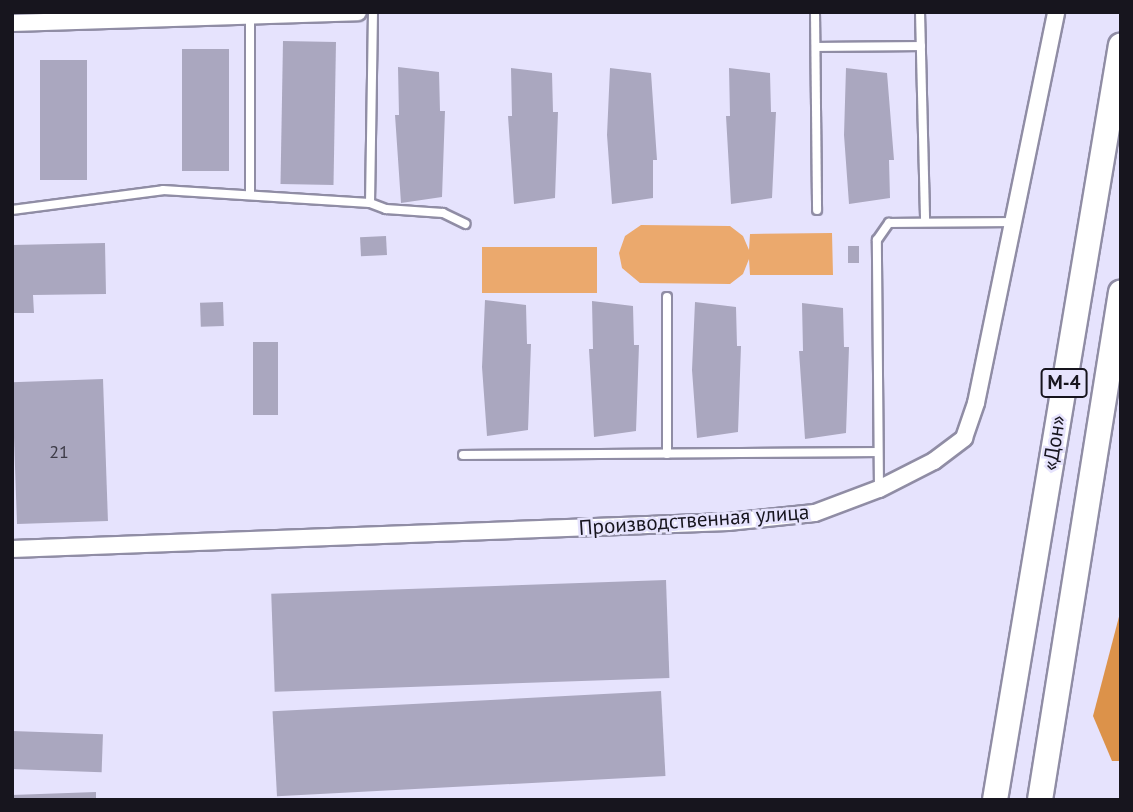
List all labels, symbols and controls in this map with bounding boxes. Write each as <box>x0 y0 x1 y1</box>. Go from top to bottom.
road number: М-4 <box>1040 368 1088 398</box>
street label: «Дон» <box>1037 413 1071 473</box>
house number: 21 <box>49 441 69 463</box>
street label: Производственная улица <box>578 499 810 541</box>

